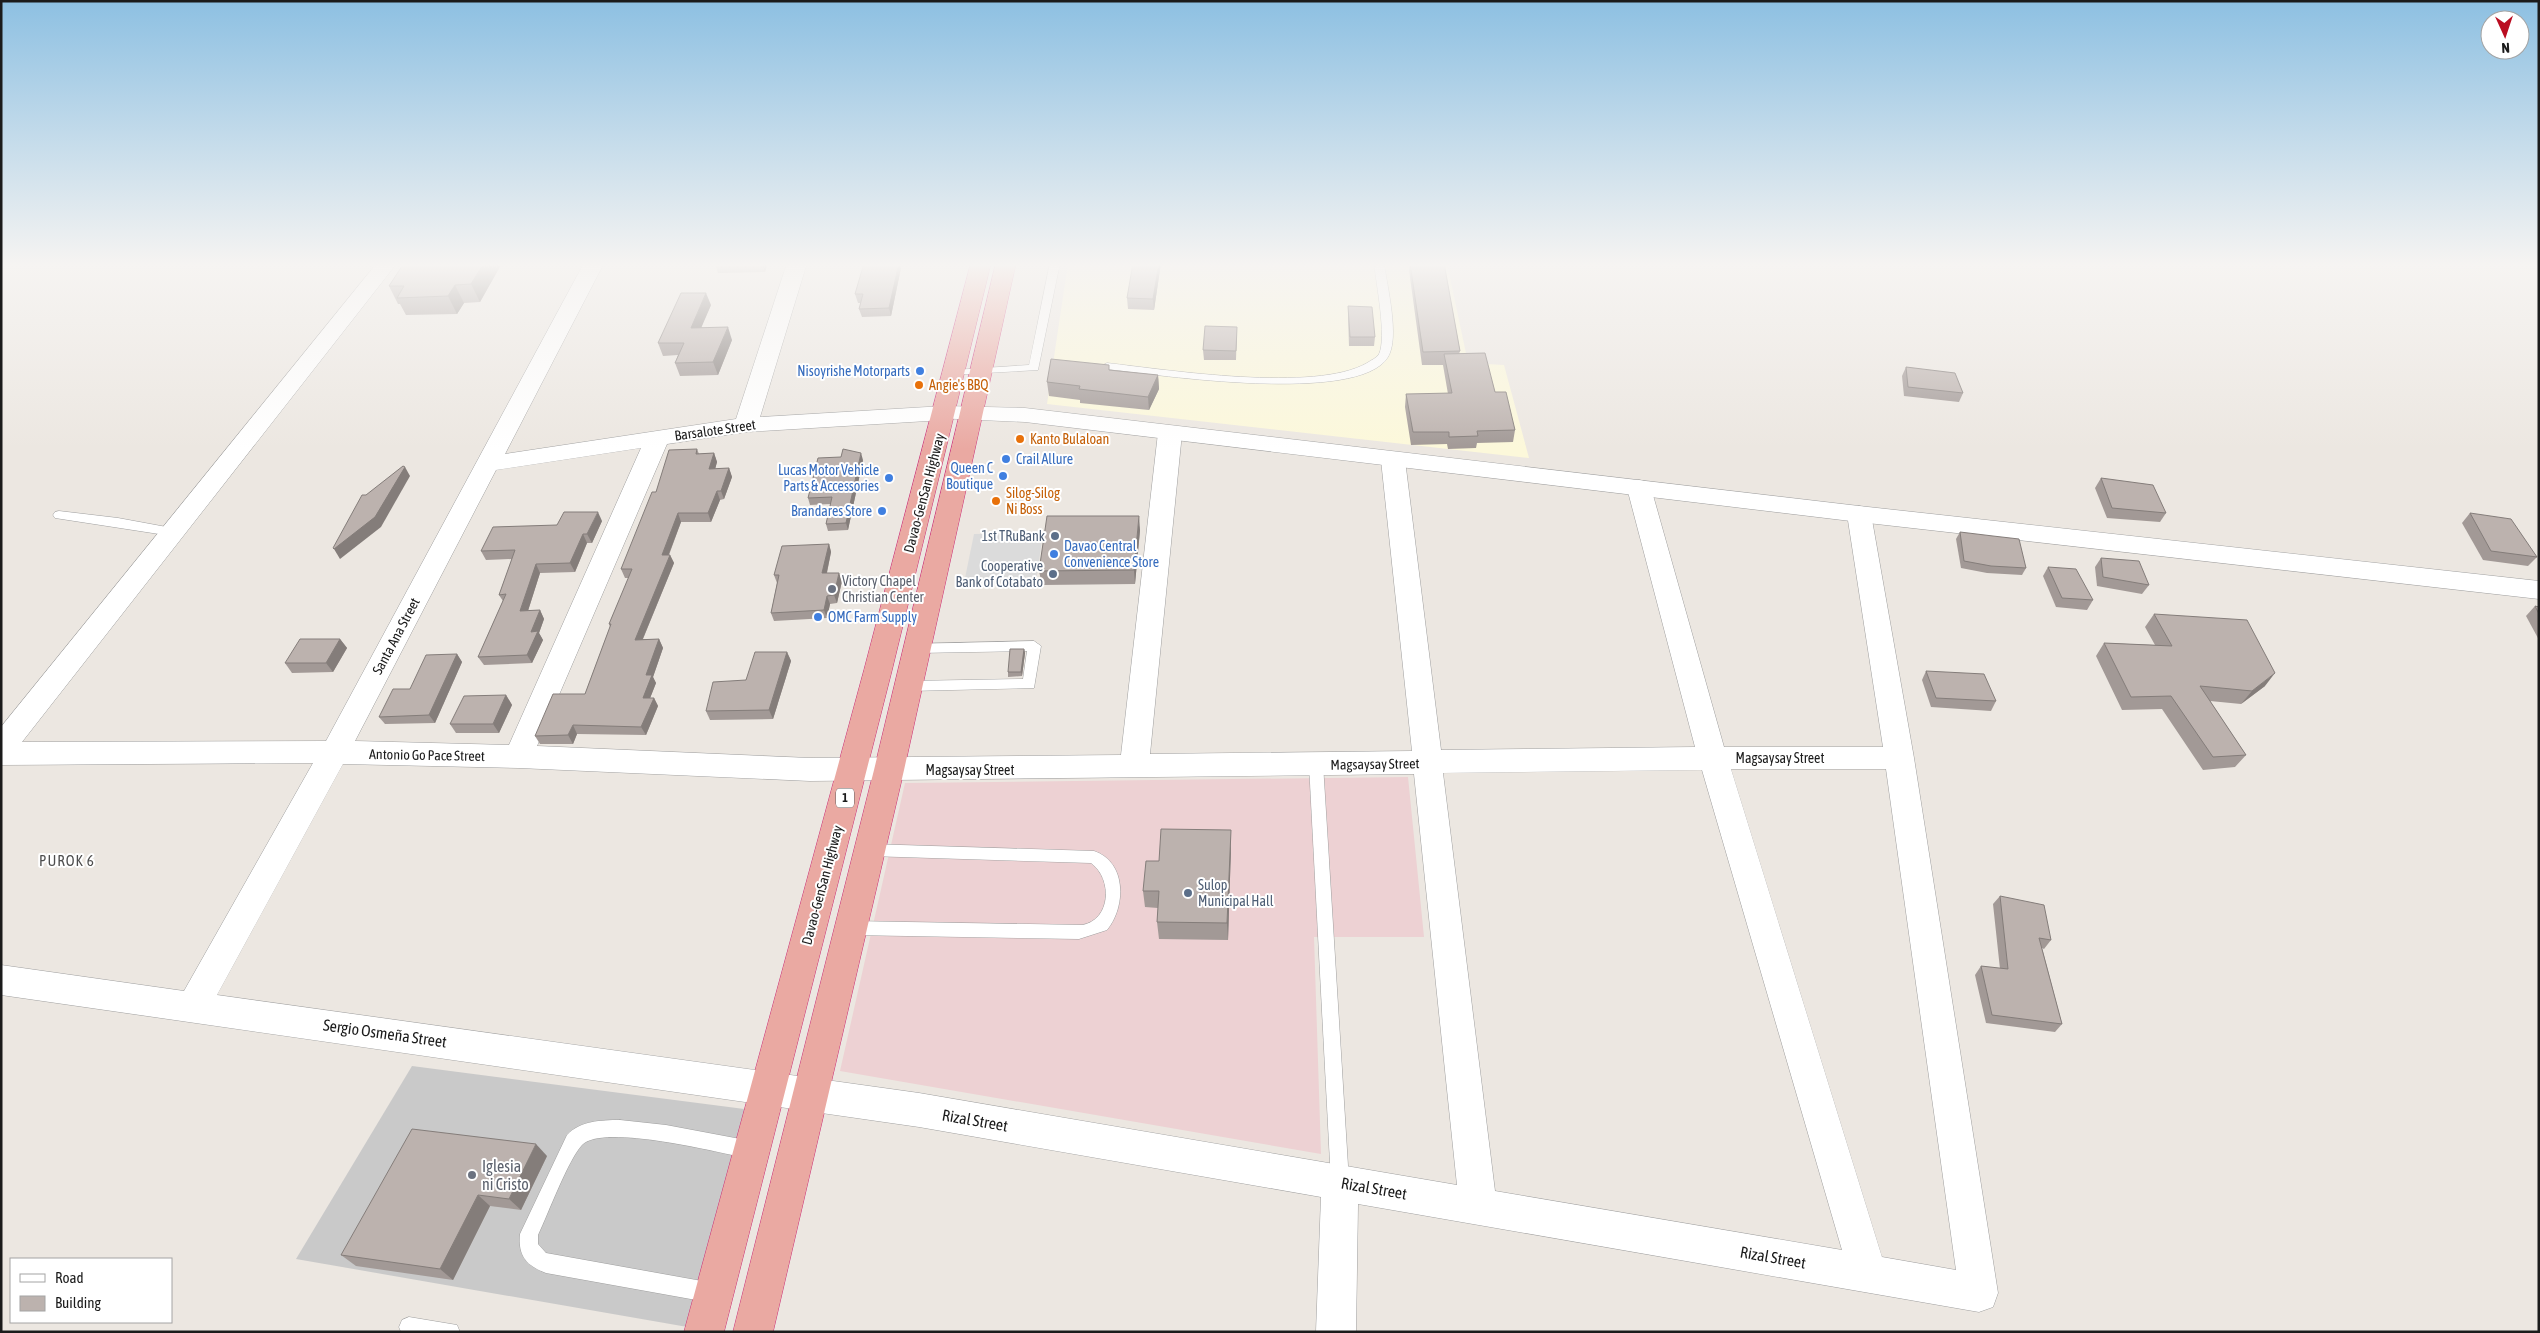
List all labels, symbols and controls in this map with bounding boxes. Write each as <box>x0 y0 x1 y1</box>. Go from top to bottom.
north arrow <box>2480 10 2530 60</box>
text: N <box>2501 40 2510 56</box>
place label: Nisoyrishe Motorparts <box>797 363 910 379</box>
marker: Nisoyrishe Motorparts <box>914 365 926 377</box>
place label: Angie's BBQ <box>929 377 989 393</box>
marker: Angie's BBQ <box>913 379 925 391</box>
street label: Barsalote Street <box>673 416 757 444</box>
street label: Davao-GenSan Highway <box>900 431 948 554</box>
place label: Kanto Bulaloan <box>1030 431 1109 447</box>
marker: Kanto Bulaloan <box>1014 433 1026 445</box>
place label: Crail Allure <box>1016 451 1073 467</box>
marker: Crail Allure <box>1000 453 1012 465</box>
place label: Queen C Boutique <box>946 460 994 492</box>
place label: Lucas Motor Vehicle Parts & Accessories <box>778 462 879 494</box>
marker: Queen C Boutique <box>997 470 1009 482</box>
marker: Lucas Motor Vehicle Parts & Accessories <box>883 472 895 484</box>
place label: Silog-Silog Ni Boss <box>1006 485 1060 517</box>
marker: Silog-Silog Ni Boss <box>990 495 1002 507</box>
place label: Brandares Store <box>791 503 872 519</box>
marker: Brandares Store <box>876 505 888 517</box>
place label: 1st TRuBank <box>982 528 1045 544</box>
marker: 1st TRuBank <box>1049 530 1061 542</box>
place label: Davao Central Convenience Store <box>1064 538 1159 570</box>
marker: Davao Central Convenience Store <box>1048 548 1060 560</box>
place label: Cooperative Bank of Cotabato <box>956 558 1043 590</box>
marker: Cooperative Bank of Cotabato <box>1047 568 1059 580</box>
place label: Victory Chapel Christian Center <box>842 573 925 605</box>
marker: Victory Chapel Christian Center <box>826 583 838 595</box>
street label: Santa Ana Street <box>369 595 423 677</box>
place label: OMC Farm Supply <box>828 609 917 625</box>
marker: OMC Farm Supply <box>812 611 824 623</box>
street label: Antonio Go Pace Street <box>369 746 485 764</box>
street label: Magsaysay Street <box>1736 750 1824 766</box>
street label: Magsaysay Street <box>1330 755 1420 773</box>
street label: Magsaysay Street <box>926 762 1014 778</box>
road number: 1 <box>836 788 854 808</box>
street label: Davao-GenSan Highway <box>798 823 846 946</box>
district label: PUROK 6 <box>39 852 95 869</box>
place label: Sulop Municipal Hall <box>1198 877 1274 909</box>
marker: Sulop Municipal Hall <box>1182 887 1194 899</box>
street label: Sergio Osmeña Street <box>322 1015 448 1052</box>
street label: Rizal Street <box>941 1105 1010 1135</box>
place label: Iglesia ni Cristo <box>482 1157 529 1193</box>
marker: Iglesia ni Cristo <box>466 1169 478 1181</box>
street label: Rizal Street <box>1340 1173 1409 1203</box>
street label: Rizal Street <box>1739 1242 1808 1272</box>
legend <box>10 1258 172 1323</box>
text: Road <box>55 1269 84 1286</box>
text: Building <box>55 1294 101 1311</box>

